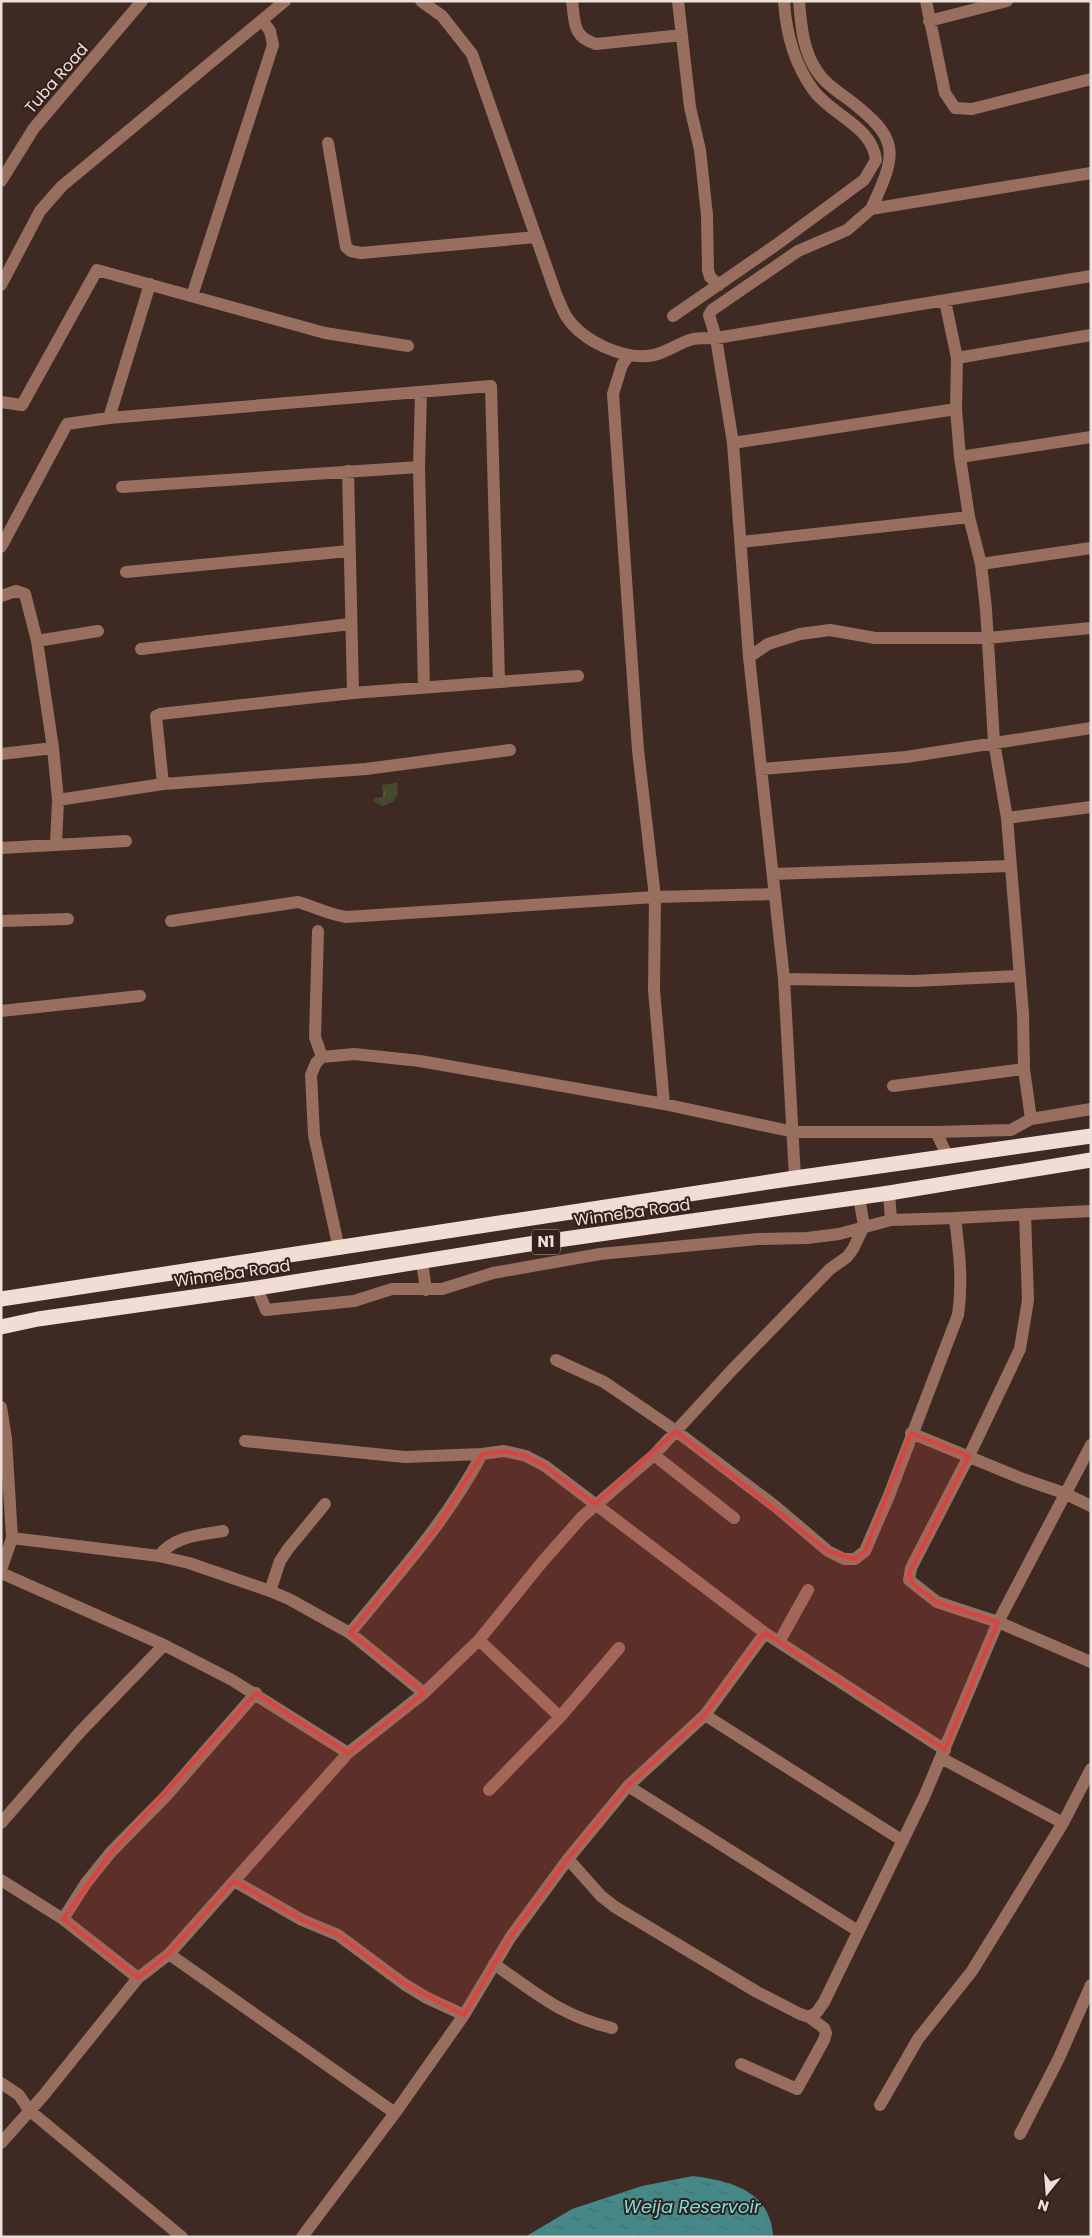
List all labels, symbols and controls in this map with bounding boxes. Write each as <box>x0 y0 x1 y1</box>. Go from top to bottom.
street label: Tuba Road <box>19 38 93 118</box>
street label: Winneba Road <box>572 1193 692 1232</box>
road number: N1 <box>532 1230 560 1254</box>
street label: Winneba Road <box>172 1254 292 1293</box>
north arrow <box>1022 2168 1072 2218</box>
water label: Weija Reservoir <box>623 2194 762 2219</box>
text: N <box>1035 2194 1051 2217</box>

